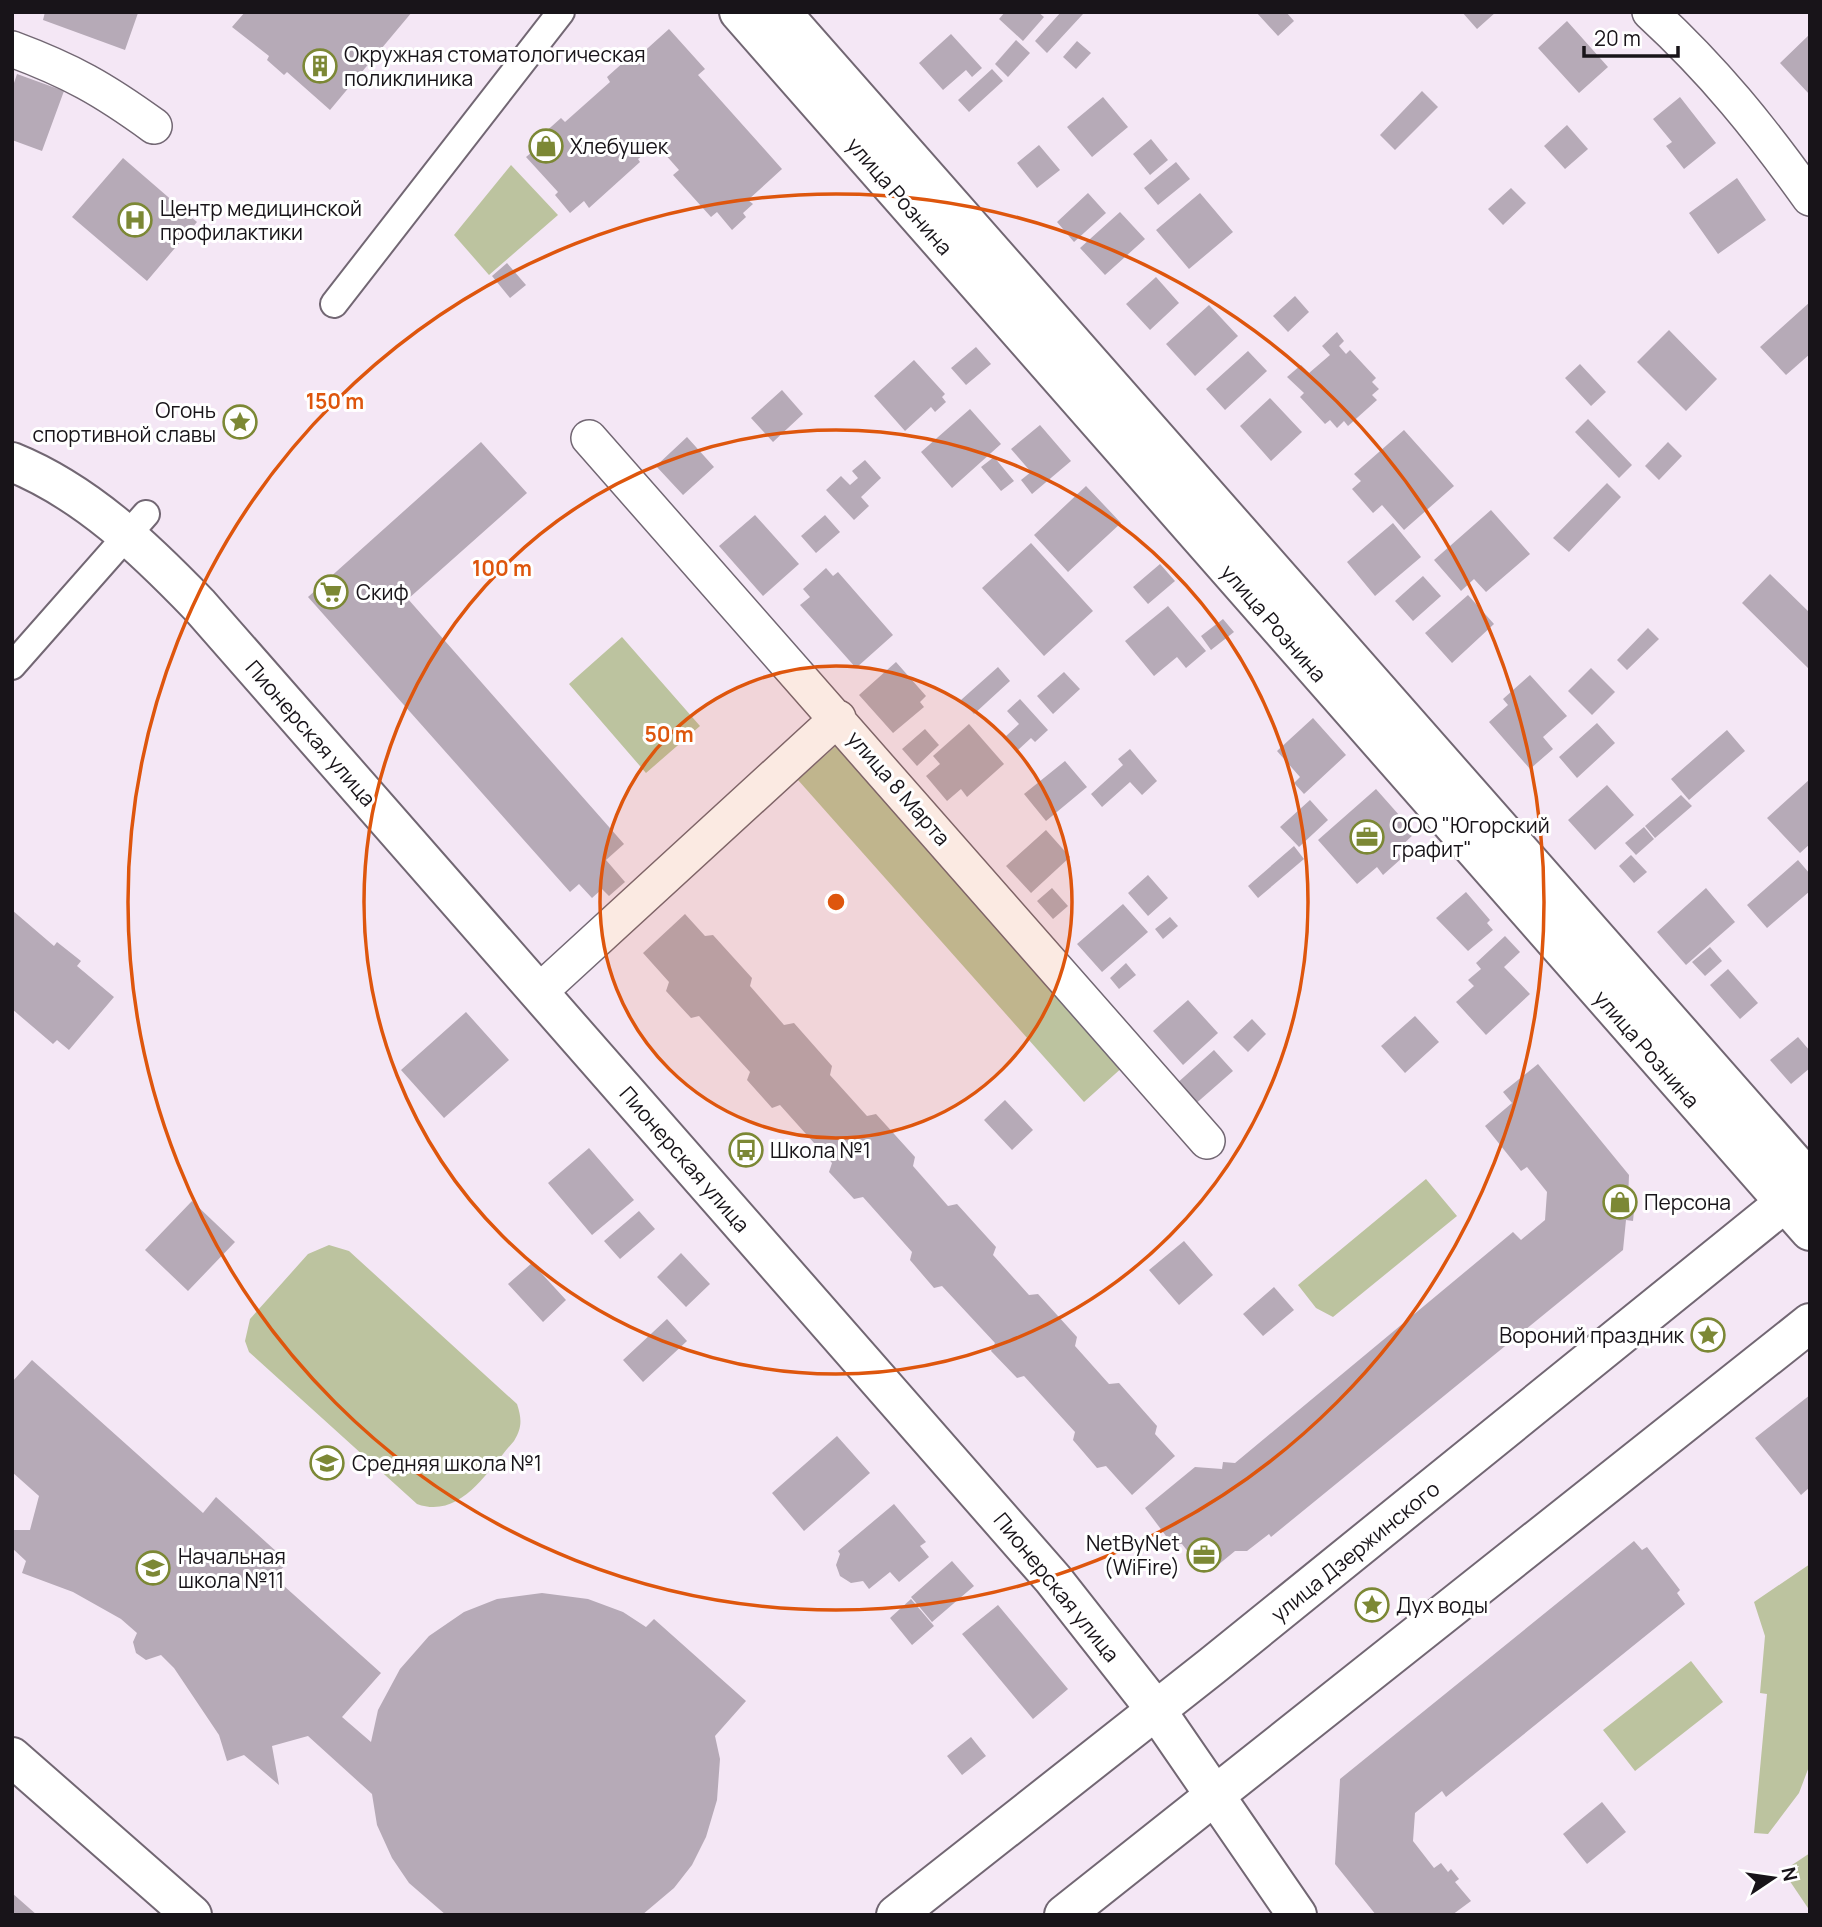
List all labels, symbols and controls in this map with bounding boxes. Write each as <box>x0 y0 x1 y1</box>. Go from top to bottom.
scale bar <box>1584 14 1678 58</box>
text: 20 m <box>1594 24 1641 52</box>
place label: Окружная стоматологическая поликлиника <box>344 40 646 92</box>
building icon: Окружная стоматологическая поликлиника <box>301 47 339 85</box>
shop icon: Хлебушек <box>527 127 565 165</box>
street label: улица Рознина <box>841 131 959 261</box>
place label: Хлебушек <box>570 132 669 160</box>
place label: Центр медицинской профилактики <box>160 194 362 246</box>
hospital icon: Центр медицинской профилактики <box>116 201 154 239</box>
text: 150 m <box>306 387 364 415</box>
place label: Огонь спортивной славы <box>32 396 216 448</box>
place icon: Огонь спортивной славы <box>221 403 259 441</box>
text: 100 m <box>472 554 532 582</box>
street label: улица Рознина <box>1215 558 1333 688</box>
supermarket icon: Скиф <box>312 573 350 611</box>
place label: Скиф <box>356 578 409 606</box>
street label: Пионерская улица <box>240 654 382 812</box>
text: 50 m <box>644 720 694 748</box>
street label: улица 8 Марта <box>841 725 957 851</box>
place label: ООО "Югорский графит" <box>1392 811 1550 863</box>
office icon: ООО "Югорский графит" <box>1348 818 1386 856</box>
centre of rings <box>824 890 848 914</box>
street label: улица Рознина <box>1588 984 1706 1114</box>
street label: Пионерская улица <box>614 1080 756 1238</box>
bus stop icon: Школа №1 <box>727 1131 765 1169</box>
place label: Школа №1 <box>770 1136 871 1164</box>
shop icon: Персона <box>1601 1183 1639 1221</box>
place label: Персона <box>1644 1188 1731 1216</box>
place icon: Вороний праздник <box>1689 1316 1727 1354</box>
place label: Вороний праздник <box>1499 1321 1685 1349</box>
school or university icon: Средняя школа №1 <box>308 1444 346 1482</box>
place label: Средняя школа №1 <box>352 1449 542 1477</box>
street label: улица Дзержинского <box>1265 1474 1445 1628</box>
street label: Пионерская улица <box>988 1506 1126 1668</box>
place label: NetByNet (WiFire) <box>1086 1529 1180 1581</box>
office icon: NetByNet (WiFire) <box>1185 1536 1223 1574</box>
place label: Начальная школа №11 <box>178 1542 286 1594</box>
school or university icon: Начальная школа №11 <box>134 1549 172 1587</box>
place icon: Дух воды <box>1353 1586 1391 1624</box>
place label: Дух воды <box>1396 1591 1488 1619</box>
north arrow <box>1738 1843 1808 1913</box>
text: N <box>1775 1865 1804 1884</box>

